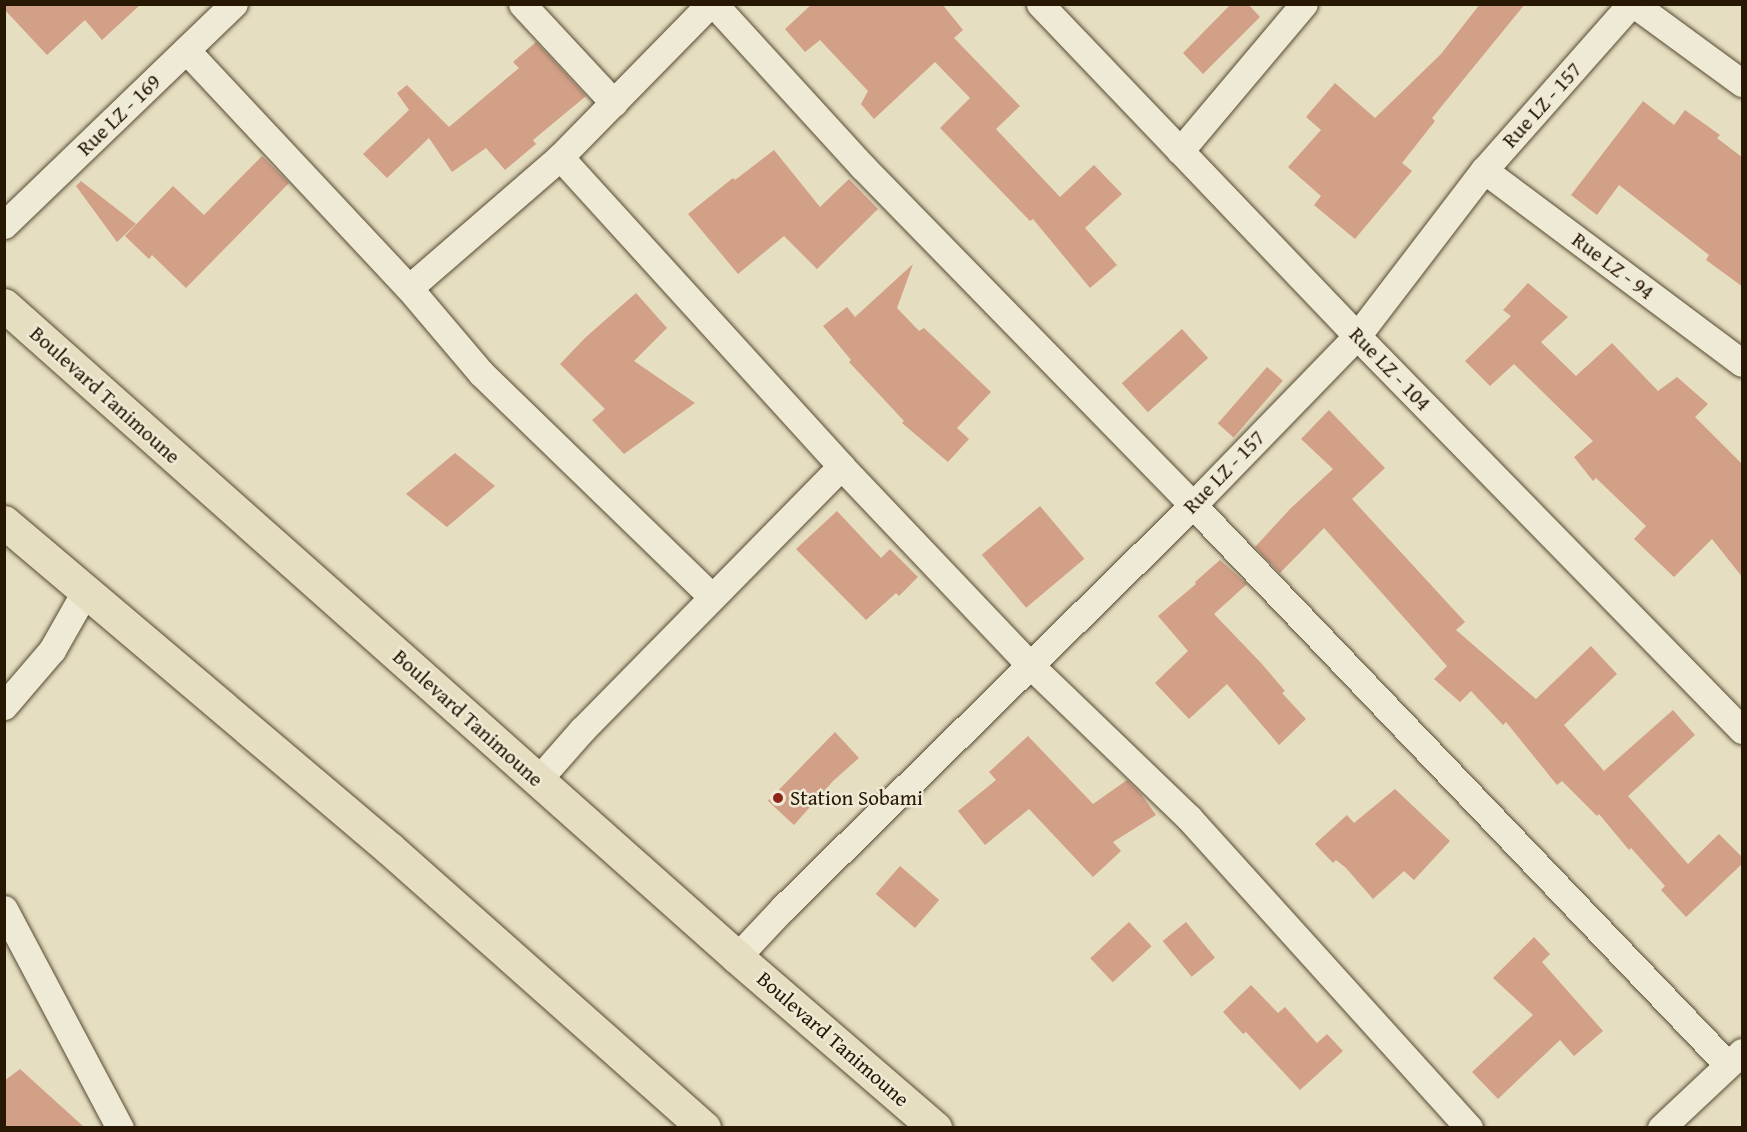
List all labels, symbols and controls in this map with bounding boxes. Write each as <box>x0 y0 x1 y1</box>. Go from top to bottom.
street label: Rue LZ - 157 <box>1497 57 1587 153</box>
street label: Rue LZ - 169 <box>72 69 166 161</box>
street label: Rue LZ - 94 <box>1567 227 1659 305</box>
street label: Boulevard Tanimoune <box>25 321 185 469</box>
street label: Rue LZ - 104 <box>1344 322 1436 416</box>
street label: Rue LZ - 157 <box>1178 425 1270 519</box>
street label: Boulevard Tanimoune <box>388 644 548 792</box>
place label: Station Sobami <box>790 785 923 811</box>
marker: Station Sobami <box>771 791 785 805</box>
street label: Boulevard Tanimoune <box>752 966 914 1112</box>

